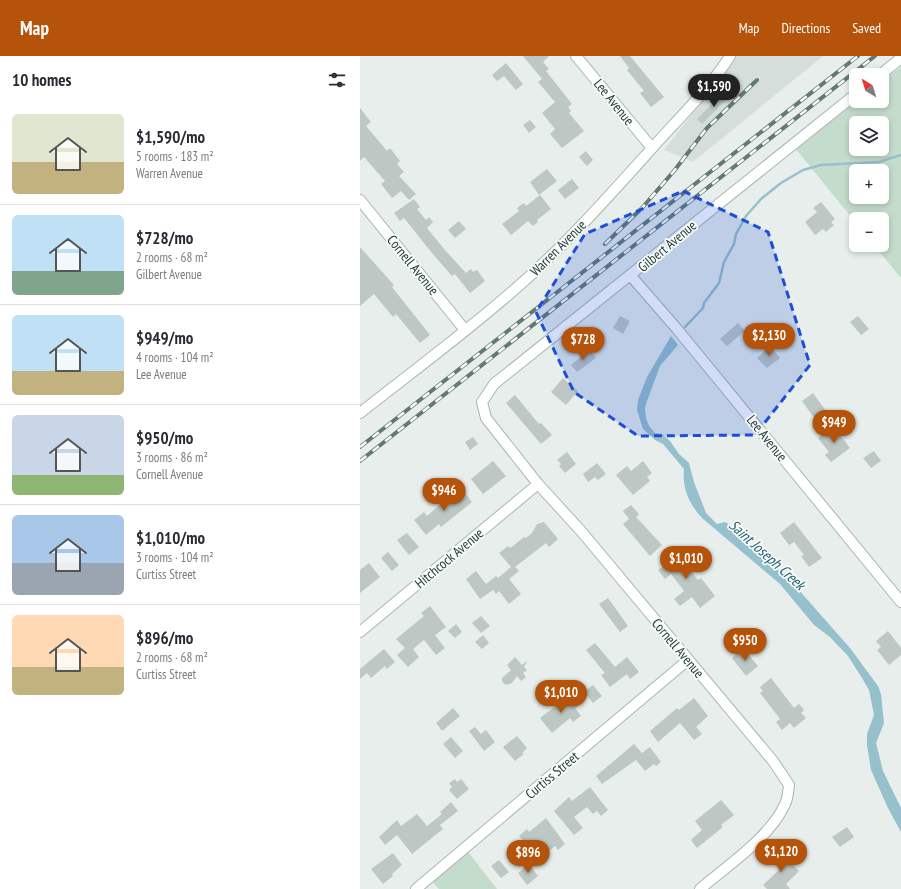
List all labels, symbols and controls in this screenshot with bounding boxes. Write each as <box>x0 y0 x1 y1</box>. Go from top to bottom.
text: Map <box>20 16 49 40</box>
text: Map <box>739 19 759 37</box>
text: Directions <box>781 19 830 37</box>
text: Saved <box>852 19 881 37</box>
north arrow <box>849 68 889 108</box>
map controls <box>849 68 889 252</box>
text: 10 homes <box>12 69 71 91</box>
icon: filters <box>326 69 348 91</box>
pin: $1,590 <box>681 74 747 108</box>
street label: Lee Avenue <box>590 75 638 129</box>
text: $1,590 <box>697 78 731 95</box>
button: layers <box>849 116 889 156</box>
text: $1,590/mo <box>136 126 205 148</box>
icon: home <box>44 130 92 178</box>
text: 5 rooms · 183 m² <box>136 148 214 165</box>
button: + <box>849 164 889 204</box>
text: Warren Avenue <box>136 165 203 182</box>
button: − <box>849 212 889 252</box>
street label: Warren Avenue <box>526 216 590 280</box>
street label: Gilbert Avenue <box>634 216 700 276</box>
text: $728/mo <box>136 227 193 249</box>
icon: home <box>44 231 92 279</box>
street label: Cornell Avenue <box>383 231 443 299</box>
text: 2 rooms · 68 m² <box>136 249 208 266</box>
text: Gilbert Avenue <box>136 266 202 283</box>
pin: $2,130 <box>736 323 802 357</box>
text: $949/mo <box>136 327 193 349</box>
pin: $728 <box>559 327 607 361</box>
text: $2,130 <box>752 327 786 344</box>
icon: home <box>44 331 92 379</box>
text: $728 <box>571 331 595 348</box>
text: 4 rooms · 104 m² <box>136 349 214 366</box>
text: Lee Avenue <box>136 366 187 383</box>
pin: $949 <box>810 410 858 444</box>
street label: Lee Avenue <box>743 411 791 465</box>
text: $949 <box>822 414 846 431</box>
text: $950/mo <box>136 427 193 449</box>
icon: home <box>44 431 92 479</box>
text: 3 rooms · 86 m² <box>136 449 208 466</box>
text: Cornell Avenue <box>136 466 203 483</box>
pin: $946 <box>420 478 468 512</box>
text: $946 <box>432 482 456 499</box>
water label: Saint Joseph Creek <box>725 515 811 595</box>
street label: Hitchcock Avenue <box>411 524 487 592</box>
text: $1,010/mo <box>136 527 205 549</box>
icon: home <box>44 531 92 579</box>
pin: $1,010 <box>653 546 719 580</box>
text: 3 rooms · 104 m² <box>136 549 214 566</box>
text: $1,010 <box>669 550 703 567</box>
text: Curtiss Street <box>136 566 196 583</box>
street label: Cornell Avenue <box>648 614 708 682</box>
text: $896/mo <box>136 627 193 649</box>
pin: $950 <box>721 628 769 662</box>
icon: home <box>44 631 92 679</box>
text: $950 <box>733 632 757 649</box>
text: 2 rooms · 68 m² <box>136 649 208 666</box>
text: Curtiss Street <box>136 666 196 683</box>
pin: $1,010 <box>528 680 594 714</box>
text: $1,010 <box>544 684 578 701</box>
street label: Curtiss Street <box>521 747 583 803</box>
pin: $1,120 <box>748 839 814 873</box>
pin: $896 <box>504 840 552 874</box>
text: $1,120 <box>764 843 798 860</box>
text: $896 <box>516 844 540 861</box>

